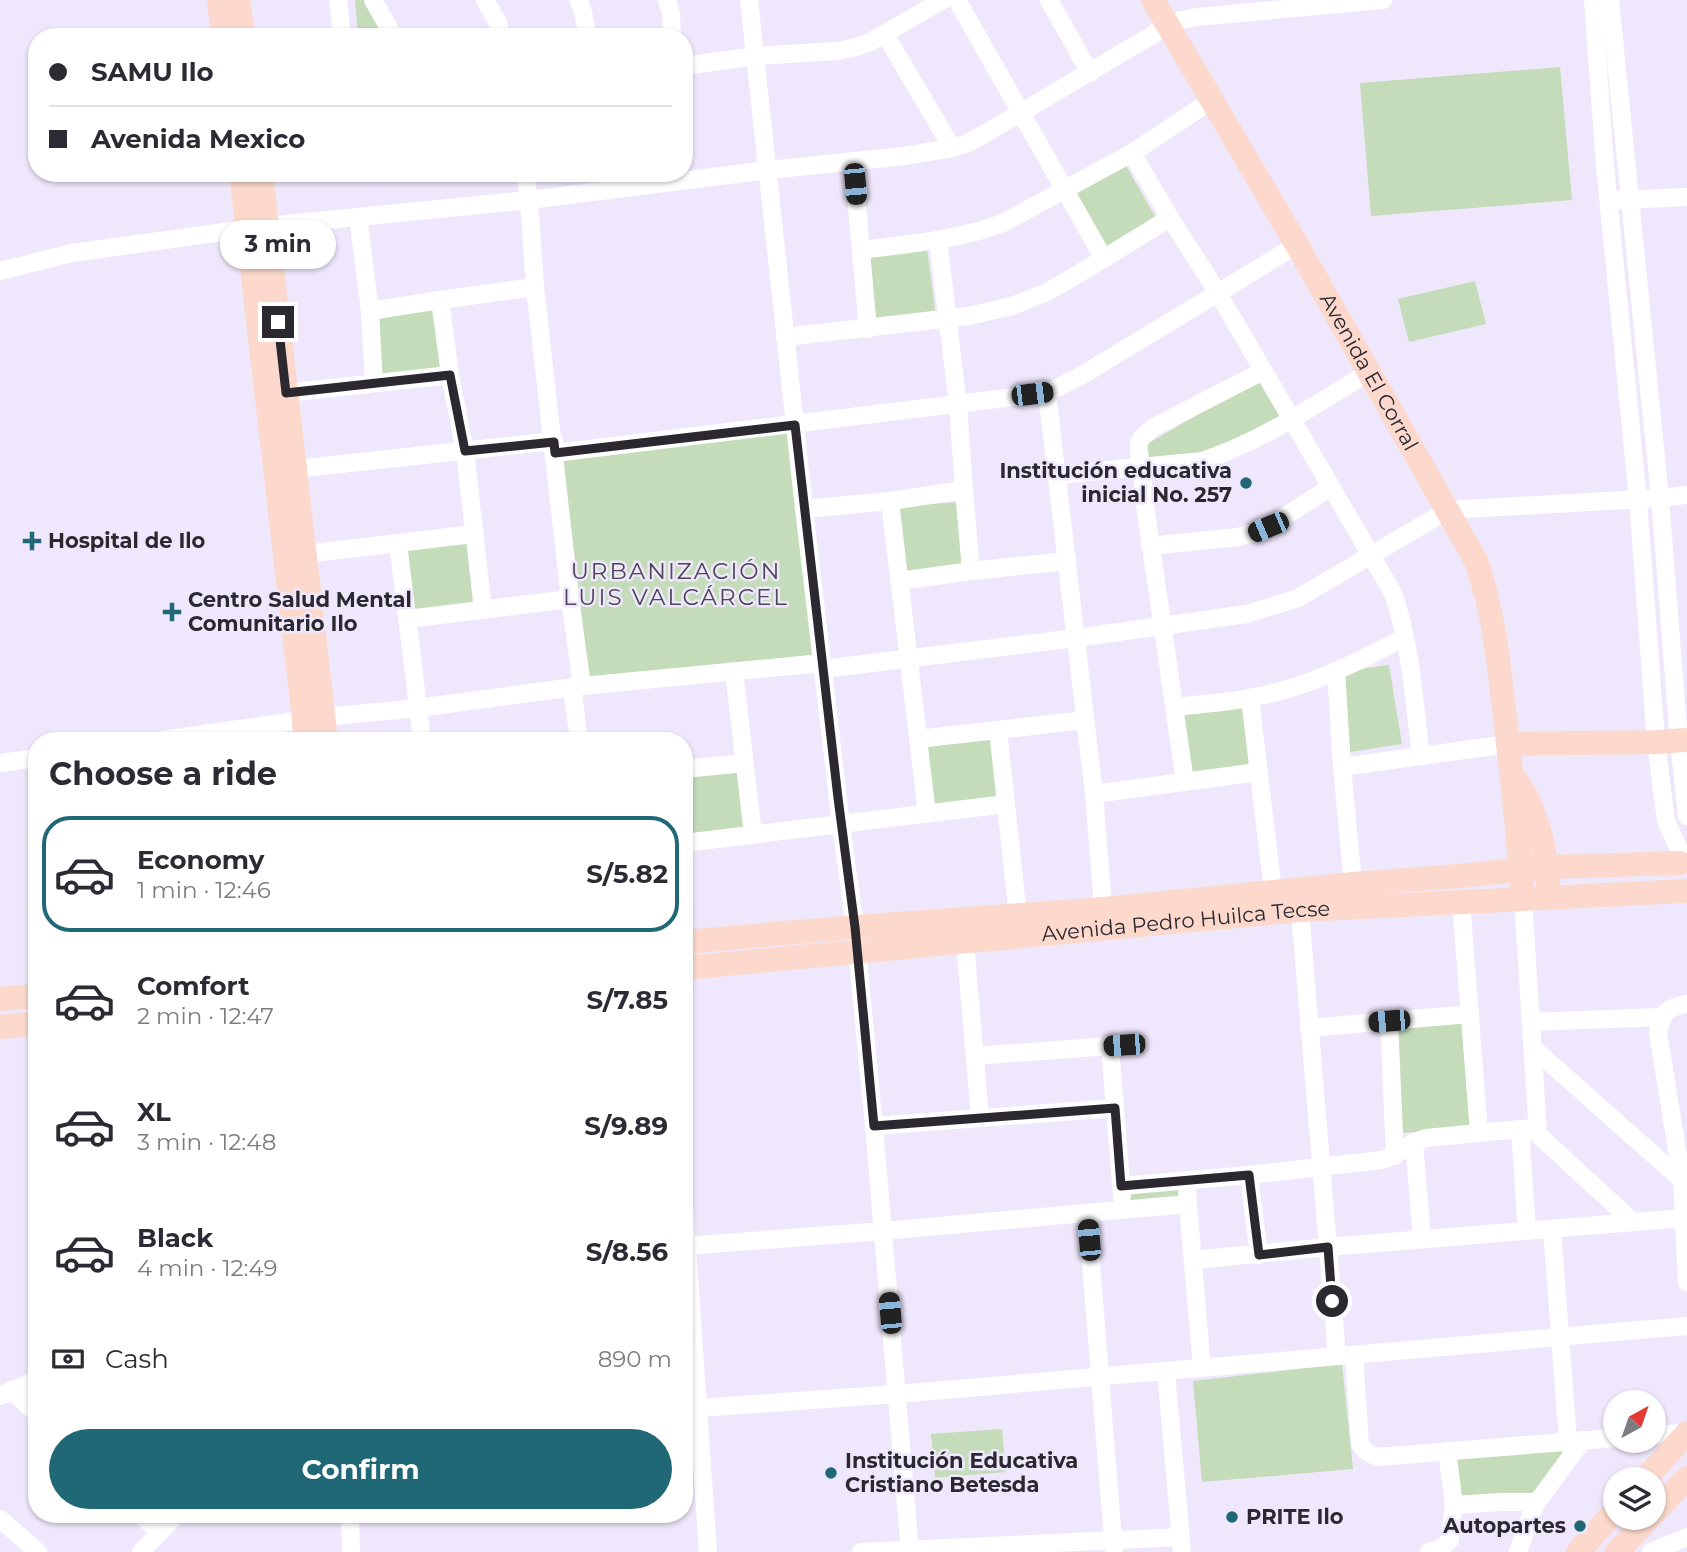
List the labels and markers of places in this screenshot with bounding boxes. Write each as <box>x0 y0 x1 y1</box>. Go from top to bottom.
place label: Institución educativa inicial No. 257 <box>999 458 1232 507</box>
marker: Institución educativa inicial No. 257 <box>1238 475 1254 491</box>
place label: Hospital de Ilo <box>48 528 206 553</box>
marker: Hospital de Ilo <box>22 531 42 551</box>
place label: Centro Salud Mental Comunitario Ilo <box>188 587 412 636</box>
marker: Centro Salud Mental Comunitario Ilo <box>162 602 182 622</box>
place label: Institución Educativa Cristiano Betesda <box>845 1448 1078 1497</box>
marker: Institución Educativa Cristiano Betesda <box>823 1465 839 1481</box>
place label: PRITE Ilo <box>1246 1504 1344 1529</box>
marker: PRITE Ilo <box>1224 1509 1240 1525</box>
place label: Autopartes <box>1442 1513 1566 1538</box>
marker: Autopartes <box>1572 1518 1588 1534</box>

